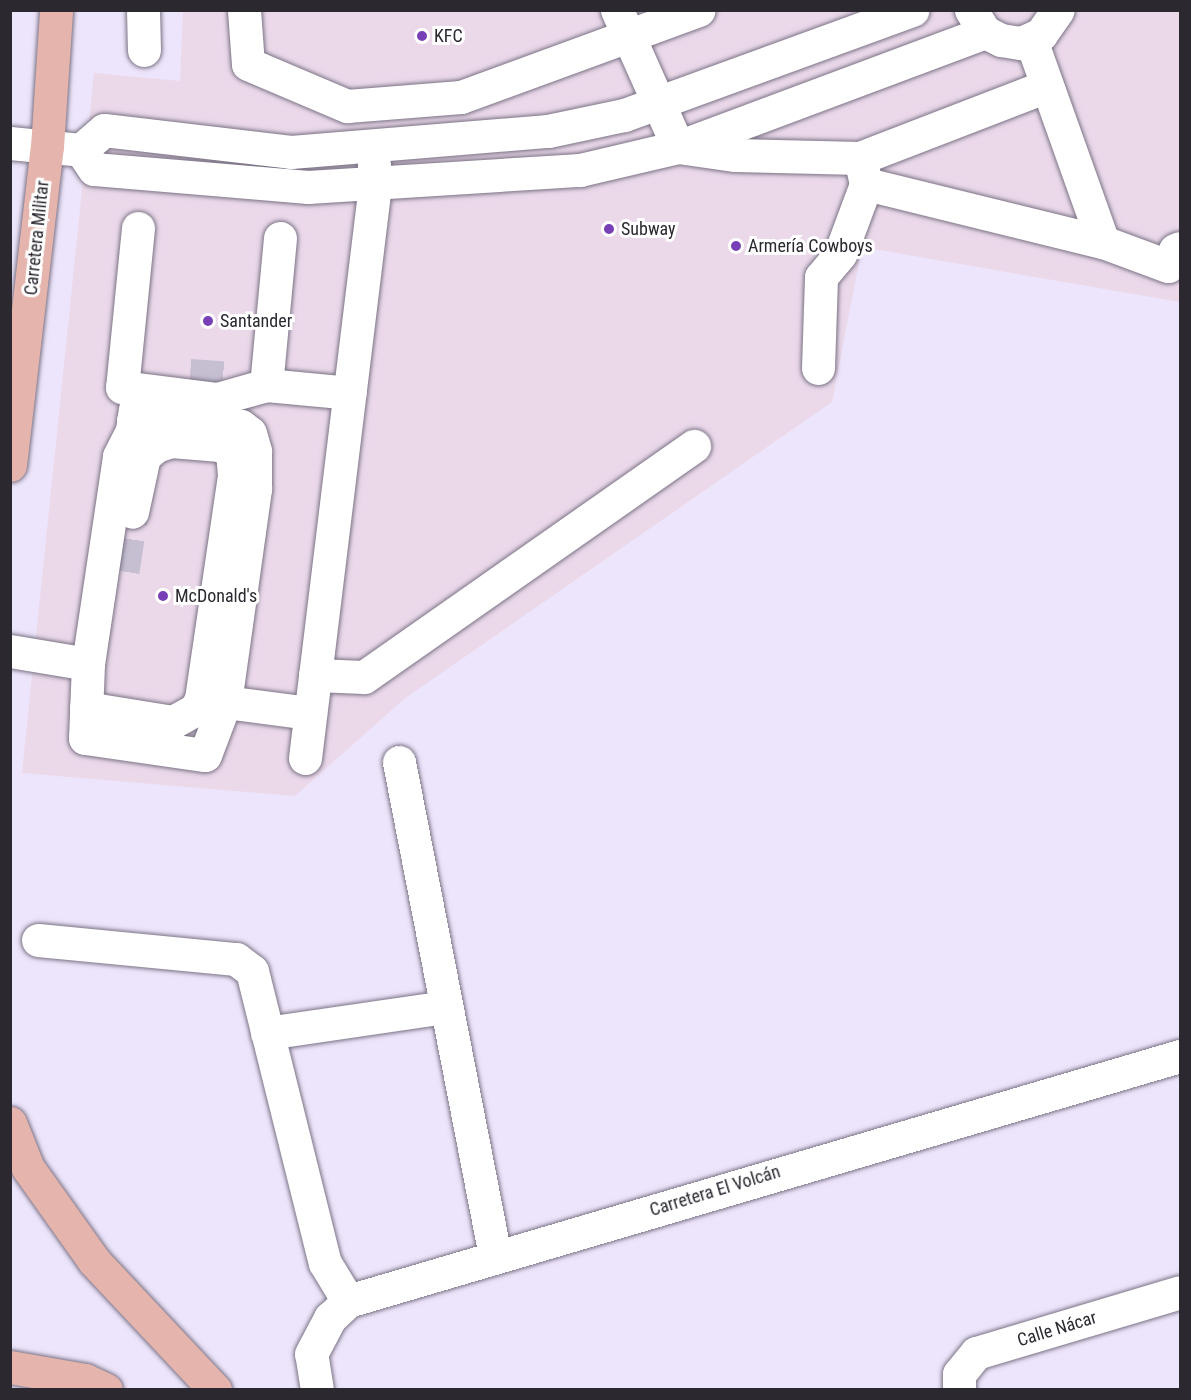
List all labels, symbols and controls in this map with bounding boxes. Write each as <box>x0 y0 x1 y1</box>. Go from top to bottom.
place label: KFC <box>434 25 463 47</box>
marker: KFC <box>415 29 429 43</box>
street label: Carretera Militar <box>20 180 54 296</box>
place label: Subway <box>621 218 676 240</box>
marker: Subway <box>602 222 616 236</box>
place label: Armería Cowboys <box>748 235 873 257</box>
marker: Armería Cowboys <box>729 239 743 253</box>
place label: Santander <box>220 310 292 332</box>
marker: Santander <box>201 314 215 328</box>
place label: McDonald's <box>175 585 257 607</box>
marker: McDonald's <box>156 589 170 603</box>
street label: Carretera El Volcán <box>647 1161 783 1221</box>
street label: Calle Nácar <box>1015 1307 1099 1351</box>

